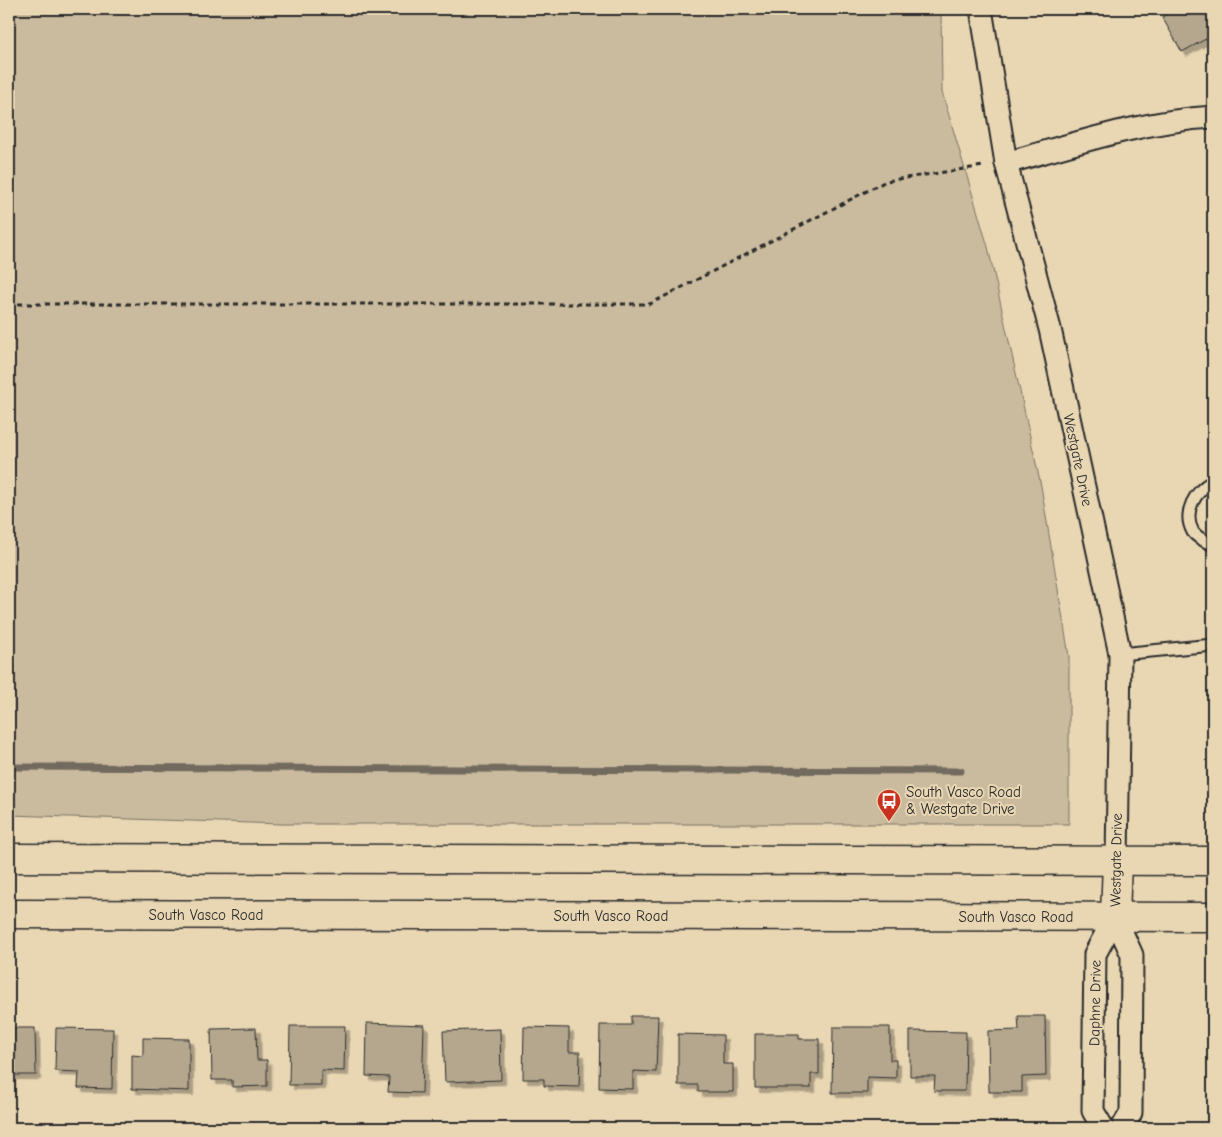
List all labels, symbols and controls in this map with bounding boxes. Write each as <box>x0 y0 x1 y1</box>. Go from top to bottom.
street label: Westgate Drive <box>1059 412 1097 508</box>
place label: South Vasco Road & Westgate Drive <box>906 783 1021 818</box>
bus stop icon: South Vasco Road & Westgate Drive <box>876 788 902 822</box>
street label: Westgate Drive <box>1106 812 1126 907</box>
street label: South Vasco Road <box>149 906 263 924</box>
street label: South Vasco Road <box>554 907 668 925</box>
street label: South Vasco Road <box>959 908 1073 926</box>
street label: Daphne Drive <box>1085 959 1105 1046</box>

